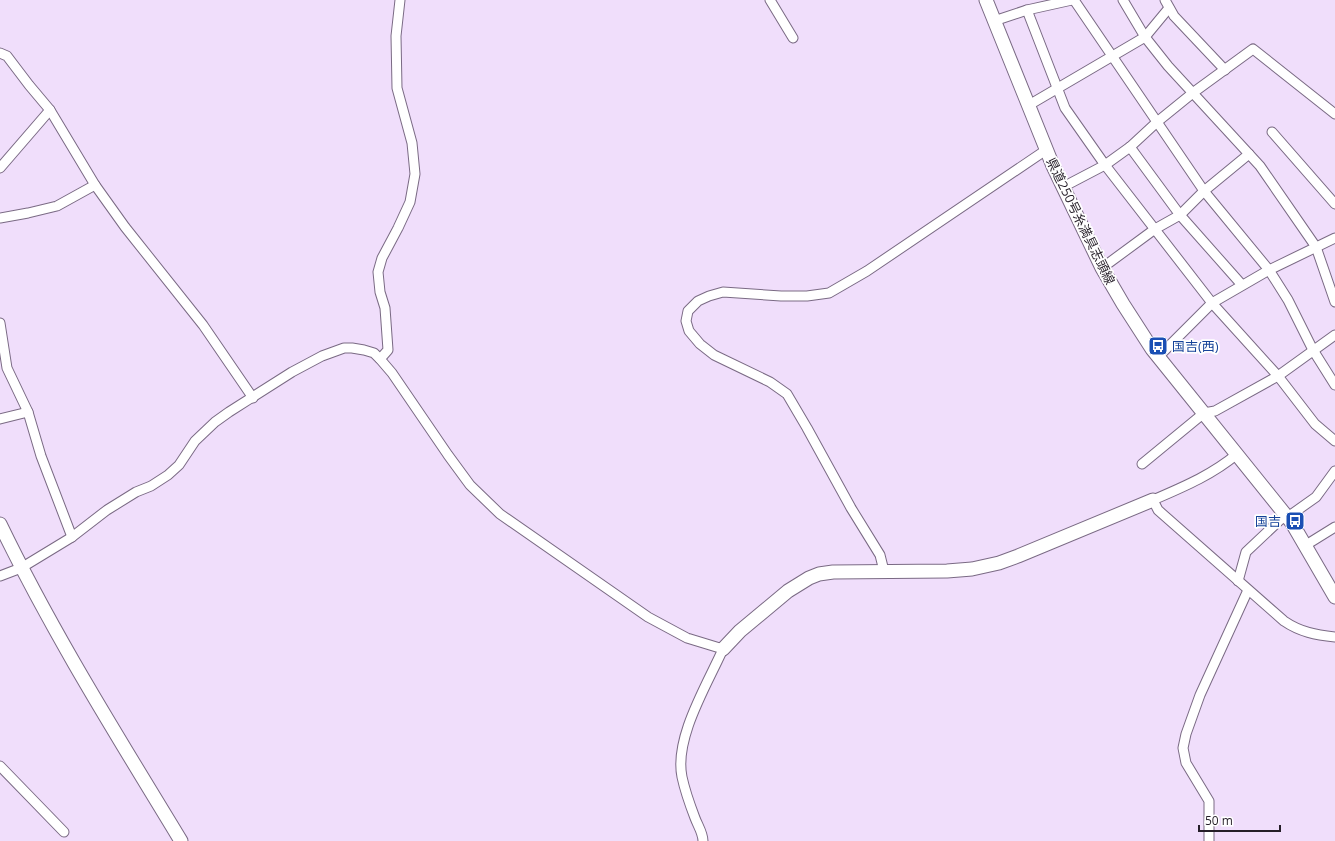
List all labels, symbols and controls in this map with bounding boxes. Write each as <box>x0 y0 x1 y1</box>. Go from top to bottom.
street label: 県道250号糸満具志頭線 <box>1042 154 1120 288</box>
bus stop icon: 国吉(西) <box>1147 335 1169 357</box>
place label: 国吉(西) <box>1172 337 1219 355</box>
bus stop icon: 国吉 <box>1284 510 1306 532</box>
place label: 国吉 <box>1255 512 1281 530</box>
scale bar <box>1199 807 1280 833</box>
text: 50 m <box>1205 812 1233 829</box>

